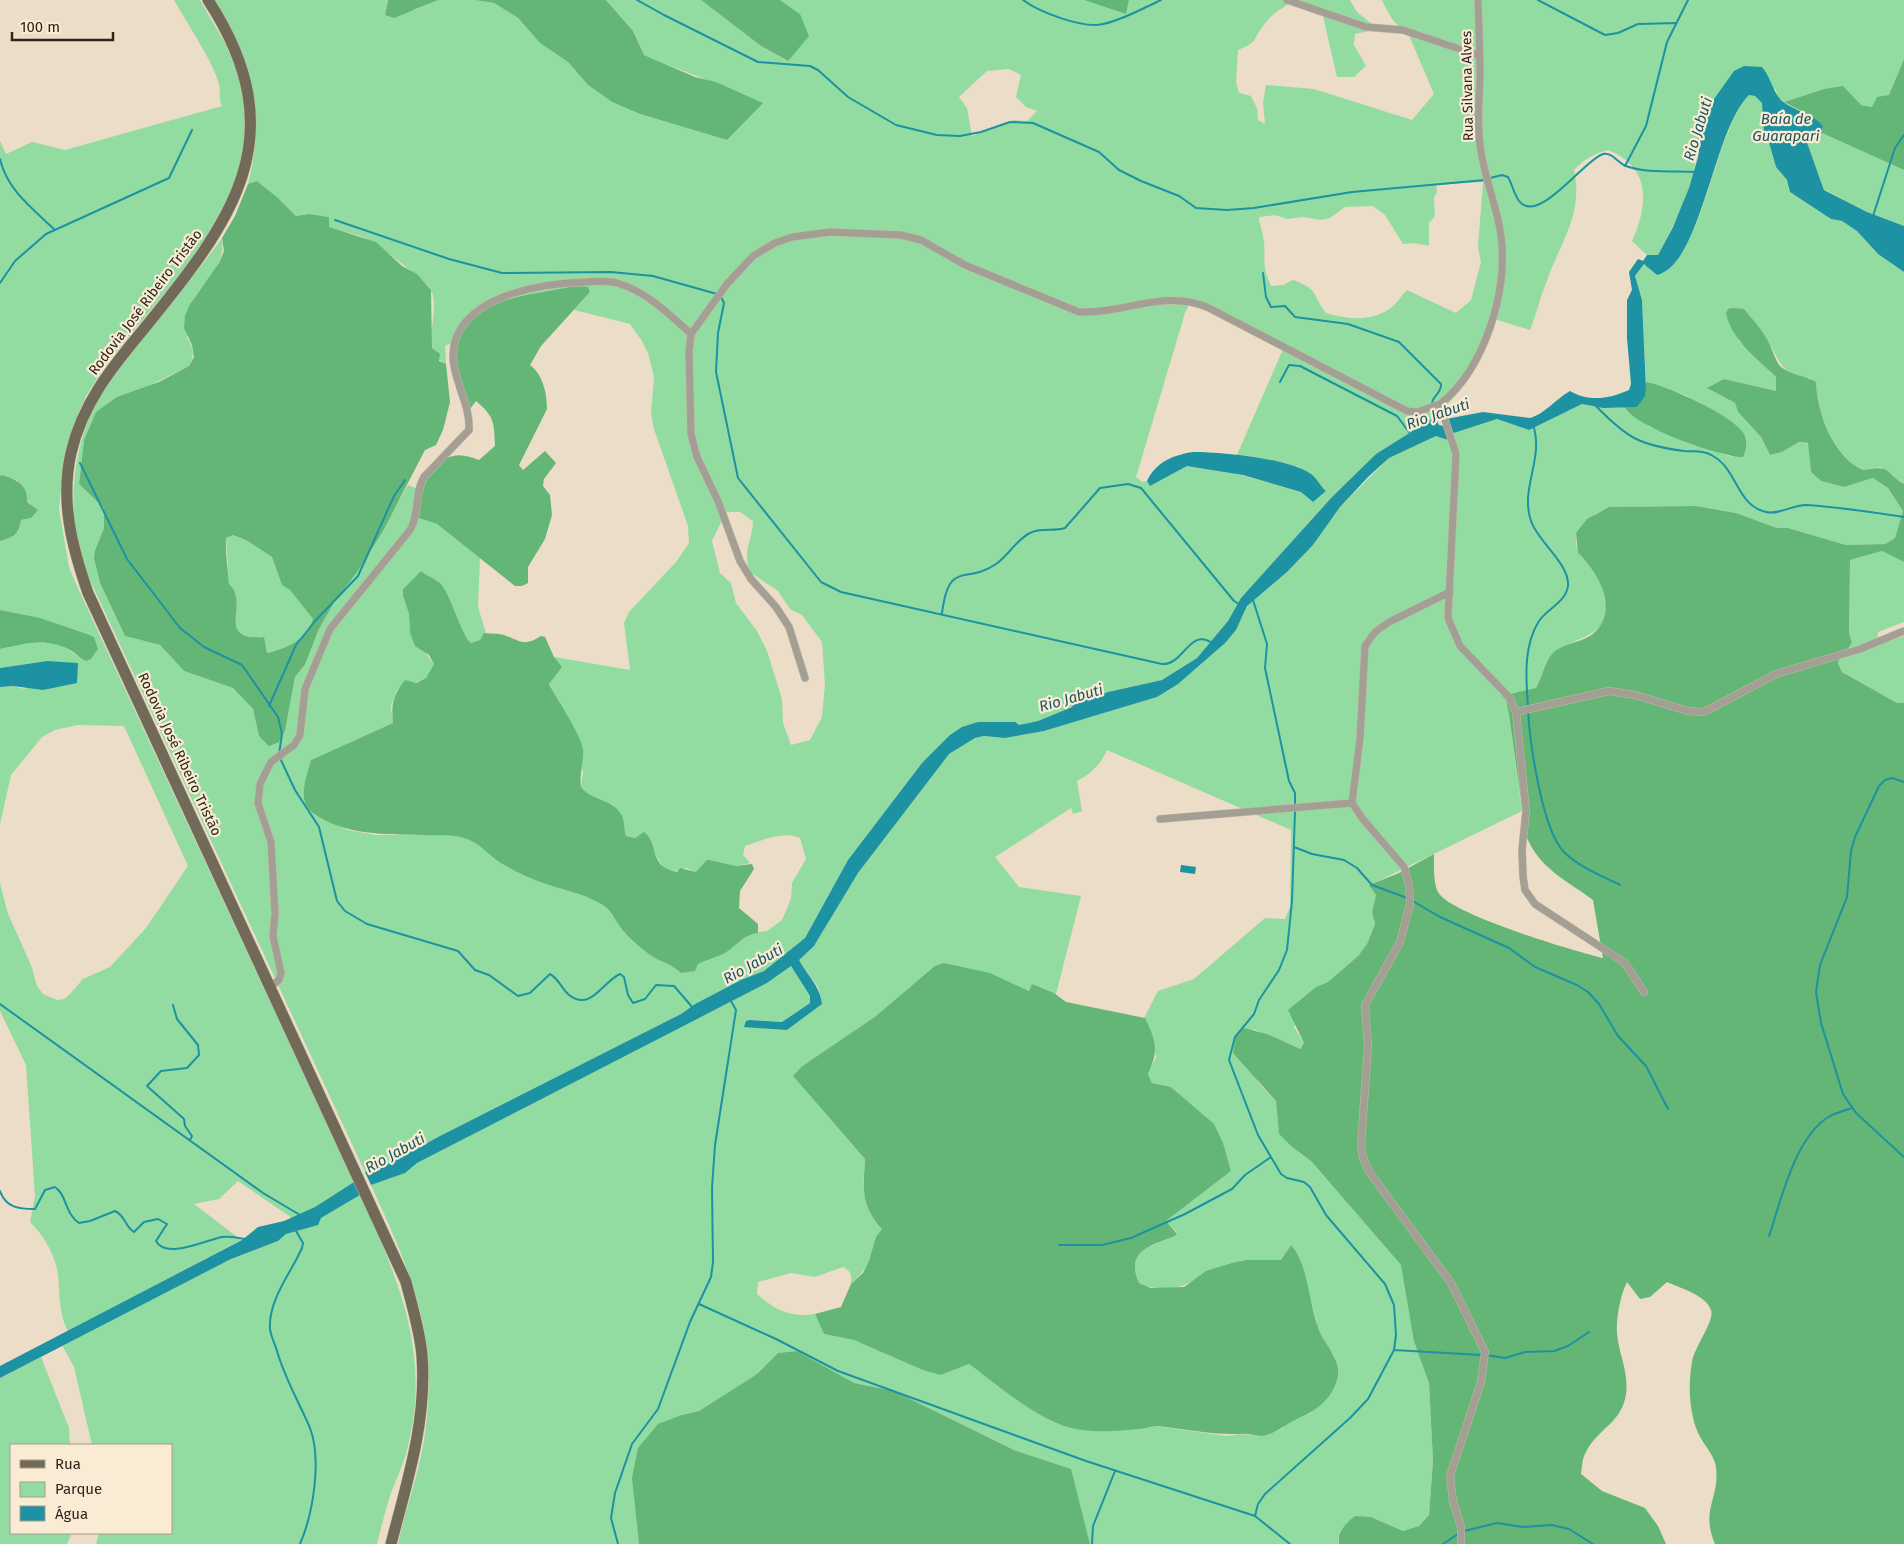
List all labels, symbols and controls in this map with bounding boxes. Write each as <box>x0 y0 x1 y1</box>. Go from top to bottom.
scale bar <box>12 10 114 42</box>
text: 100 m <box>20 18 60 36</box>
street label: Rua Silvana Alves <box>1458 30 1477 141</box>
water label: Rio Jabuti <box>1680 95 1716 163</box>
water label: Baía de Guarapari <box>1752 110 1820 145</box>
street label: Rodovia José Ribeiro Tristão <box>85 226 206 379</box>
water label: Rio Jabuti <box>1404 395 1472 433</box>
street label: Rodovia José Ribeiro Tristão <box>134 670 225 838</box>
water label: Rio Jabuti <box>1037 680 1105 716</box>
water label: Rio Jabuti <box>720 940 786 988</box>
water label: Rio Jabuti <box>362 1129 428 1177</box>
legend <box>10 1444 172 1534</box>
text: Rua <box>55 1455 81 1473</box>
text: Parque <box>55 1480 102 1498</box>
text: Água <box>55 1505 88 1523</box>

